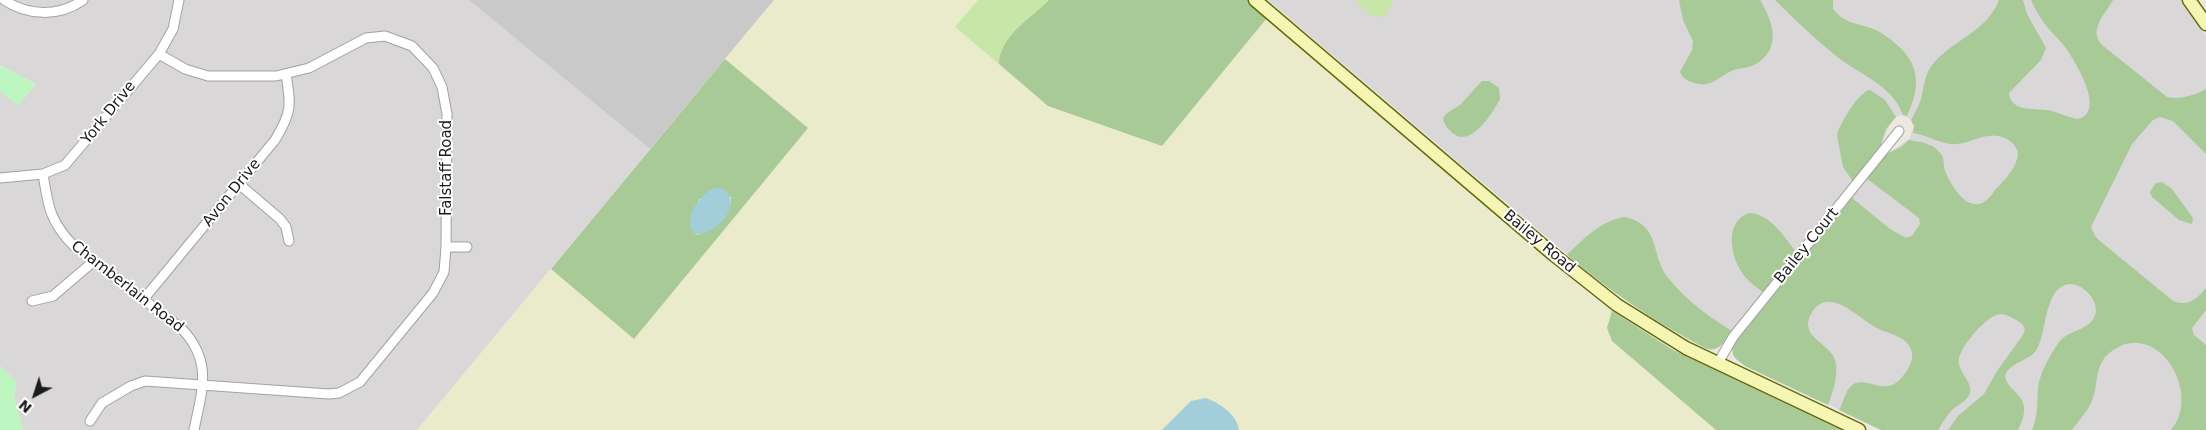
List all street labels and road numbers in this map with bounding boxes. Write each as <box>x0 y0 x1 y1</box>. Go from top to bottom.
street label: York Drive <box>78 78 140 148</box>
street label: Falstaff Road <box>438 120 456 216</box>
street label: Avon Drive <box>199 156 265 230</box>
street label: Bailey Court <box>1771 205 1843 287</box>
street label: Bailey Road <box>1499 207 1579 277</box>
street label: Chamberlain Road <box>67 237 187 337</box>

